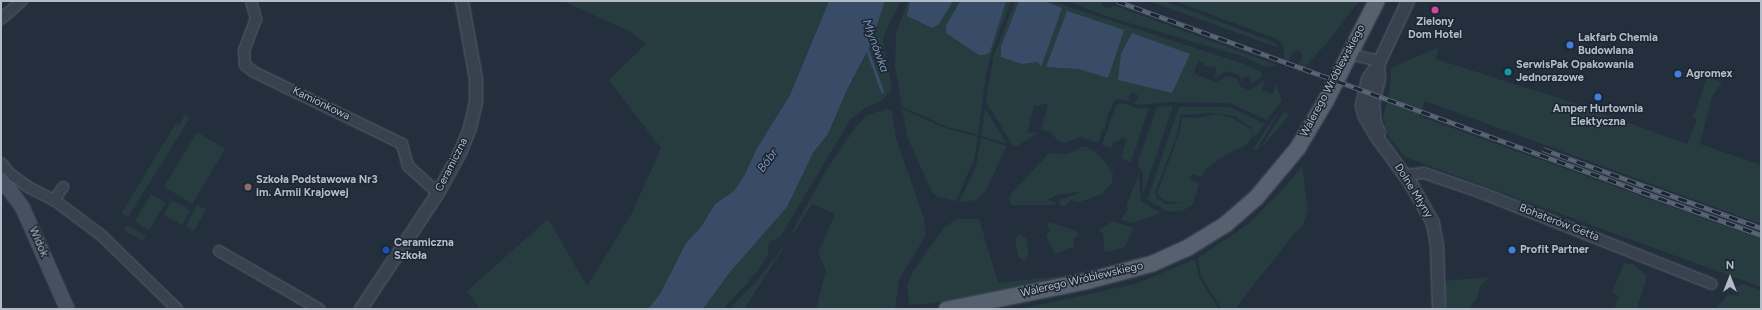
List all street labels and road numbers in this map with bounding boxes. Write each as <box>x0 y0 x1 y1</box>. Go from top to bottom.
street label: Walerego Wróblewskiego <box>1298 23 1368 139</box>
street label: Kamionkowa <box>290 84 352 124</box>
street label: Ceramiczna <box>433 136 471 194</box>
street label: Dolne Młyny <box>1391 162 1435 220</box>
street label: Bohaterów Getta <box>1517 202 1601 244</box>
street label: Widok <box>26 225 50 259</box>
street label: Walerego Wróblewskiego <box>1019 259 1145 301</box>

